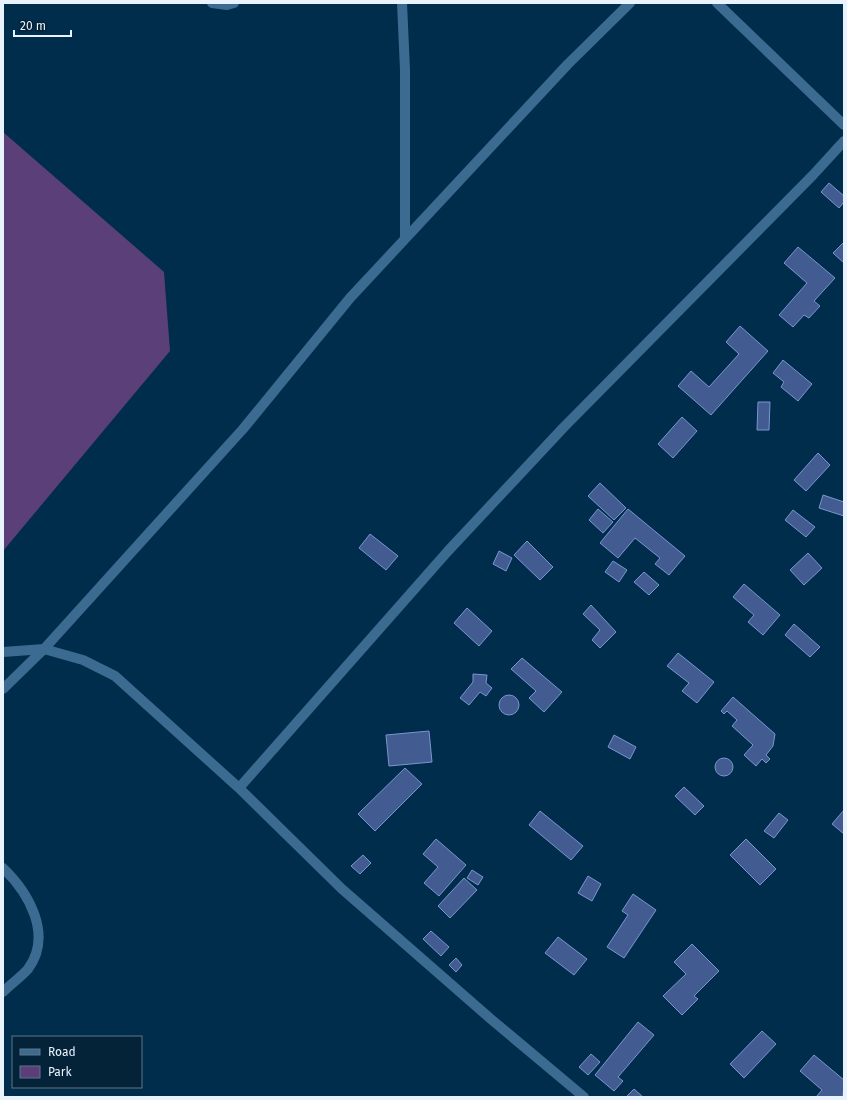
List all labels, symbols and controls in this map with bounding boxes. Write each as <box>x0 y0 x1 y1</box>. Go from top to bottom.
scale bar <box>14 12 71 38</box>
text: 20 m <box>20 19 46 33</box>
legend <box>12 1036 142 1088</box>
text: Road <box>48 1045 76 1059</box>
text: Park <box>48 1065 72 1079</box>

